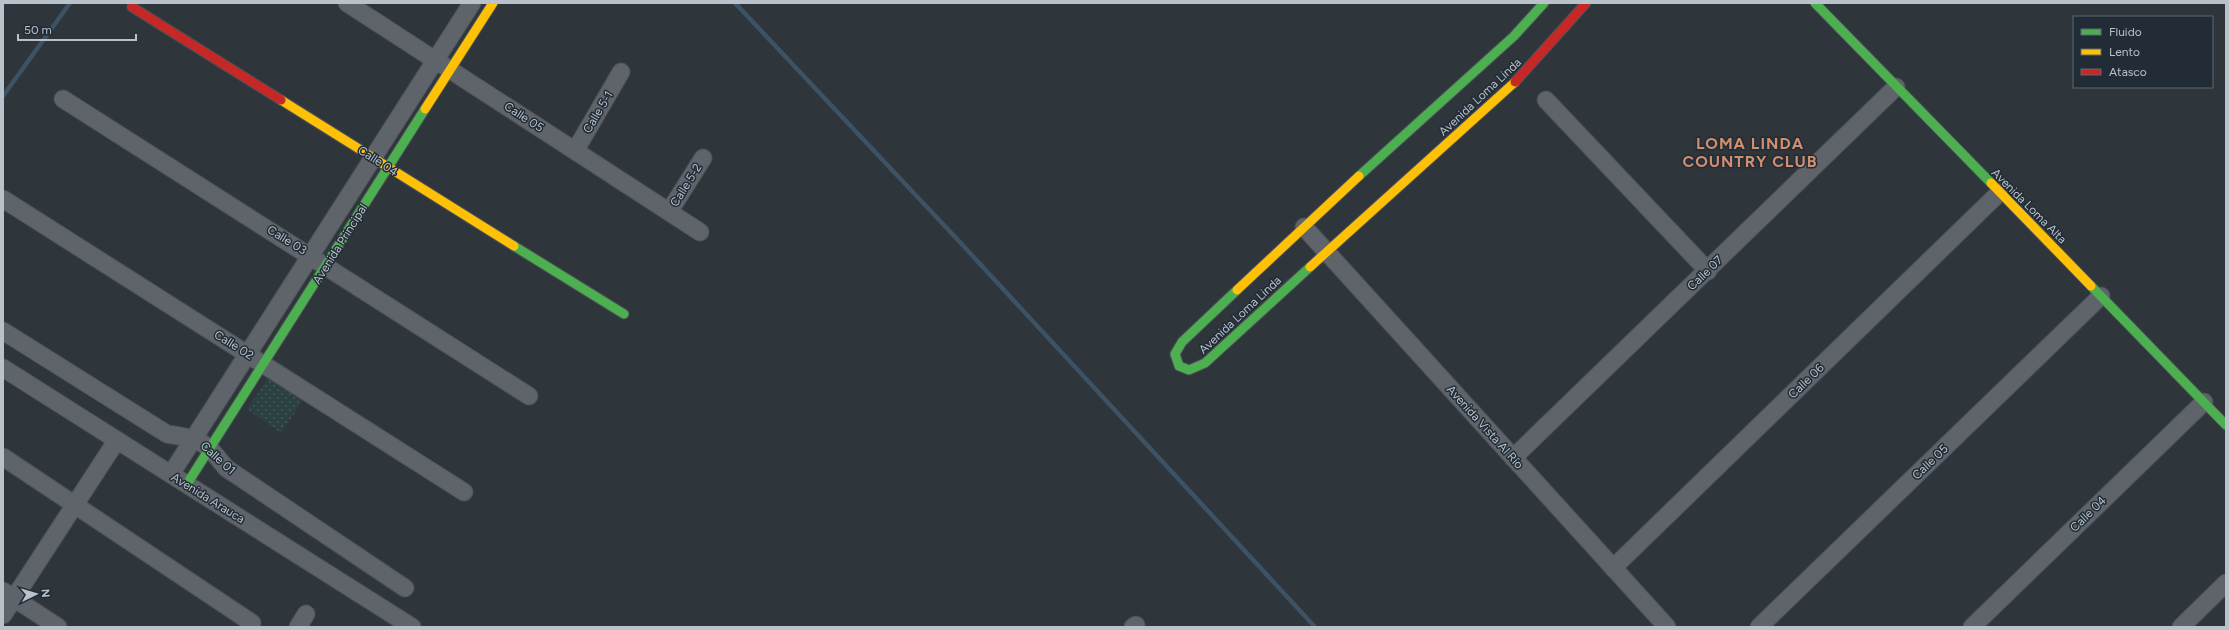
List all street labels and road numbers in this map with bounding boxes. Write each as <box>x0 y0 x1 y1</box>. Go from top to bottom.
street label: Avenida Loma Linda <box>1436 55 1524 139</box>
street label: Calle 5-1 <box>580 88 616 136</box>
street label: Calle 05 <box>502 99 546 135</box>
street label: Calle 04 <box>355 143 401 179</box>
street label: Calle 5-2 <box>667 161 705 209</box>
street label: Avenida Loma Alta <box>1989 166 2069 246</box>
street label: Avenida Principal <box>310 201 370 287</box>
street label: Calle 03 <box>265 222 309 258</box>
street label: Calle 07 <box>1684 252 1726 293</box>
street label: Avenida Loma Linda <box>1196 273 1284 357</box>
street label: Calle 02 <box>212 327 256 363</box>
street label: Calle 06 <box>1785 361 1827 401</box>
street label: Avenida Vista Al Río <box>1444 382 1526 472</box>
street label: Calle 01 <box>198 439 238 477</box>
street label: Calle 05 <box>1909 442 1951 482</box>
street label: Avenida Arauca <box>169 470 247 526</box>
street label: Calle 04 <box>2067 493 2109 535</box>

